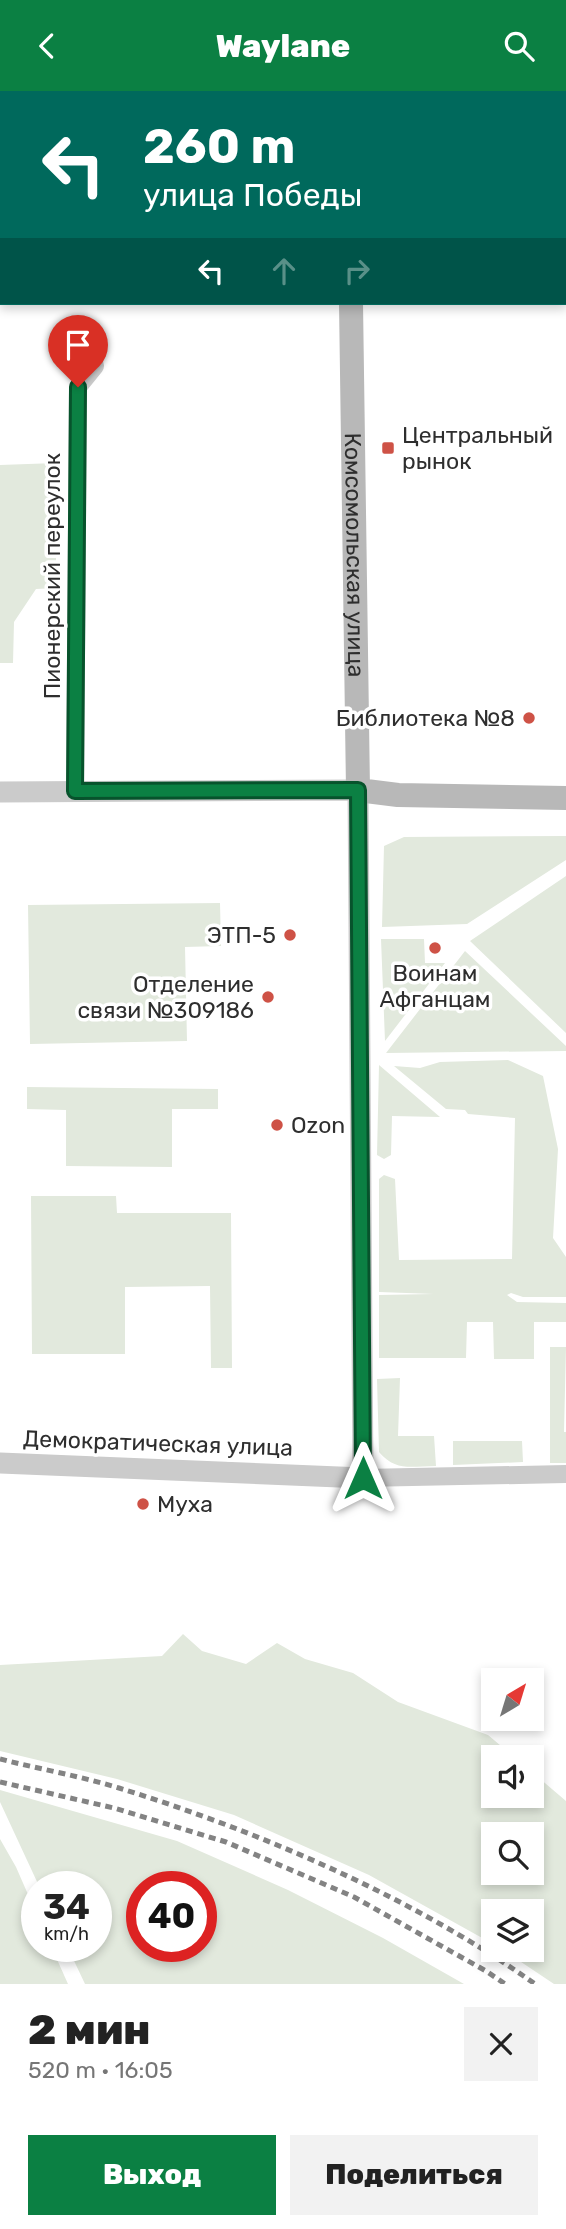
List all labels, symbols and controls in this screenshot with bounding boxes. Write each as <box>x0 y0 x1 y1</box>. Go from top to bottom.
icon: back <box>28 27 66 65</box>
text: Waylane <box>216 27 350 65</box>
icon: search <box>500 27 538 65</box>
text: 260 m <box>143 117 295 175</box>
icon: left <box>28 119 119 210</box>
text: улица Победы <box>143 176 362 214</box>
icon: left <box>192 252 230 290</box>
icon: ahead <box>265 252 303 290</box>
icon: right <box>338 252 376 290</box>
pin <box>48 315 108 387</box>
icon: arrive <box>59 326 97 364</box>
place label: Центральный рынок <box>402 421 553 475</box>
street label: Комсомольская улица <box>339 433 370 677</box>
marker: Центральный рынок <box>380 440 396 456</box>
street label: Пионерский переулок <box>38 453 66 699</box>
place label: Библиотека №8 <box>336 704 515 732</box>
marker: Библиотека №8 <box>521 710 537 726</box>
place label: ЭТП-5 <box>207 921 276 949</box>
marker: ЭТП-5 <box>282 927 298 943</box>
marker: Воинам Афганцам <box>427 940 443 956</box>
place label: Воинам Афганцам <box>379 959 491 1013</box>
place label: Отделение связи №309186 <box>77 970 254 1024</box>
marker: Отделение связи №309186 <box>260 989 276 1005</box>
place label: Ozon <box>291 1111 345 1139</box>
marker: Ozon <box>269 1117 285 1133</box>
street label: Демократическая улица <box>23 1424 293 1462</box>
position arrow <box>326 1441 400 1515</box>
place label: Муха <box>157 1490 213 1518</box>
marker: Муха <box>135 1496 151 1512</box>
north arrow <box>481 1668 544 1731</box>
map controls <box>481 1668 544 1962</box>
button: sound <box>481 1745 544 1808</box>
button: search <box>481 1822 544 1885</box>
speed limit sign: 40 <box>126 1871 217 1962</box>
text: 34 <box>43 1886 90 1928</box>
button: layers <box>481 1899 544 1962</box>
text: km/h <box>44 1923 89 1945</box>
text: 2 мин <box>28 2005 151 2055</box>
button: close <box>464 2007 538 2081</box>
text: 520 m · 16:05 <box>28 2056 173 2084</box>
button: Выход <box>28 2135 276 2215</box>
button: Поделиться <box>290 2135 538 2215</box>

